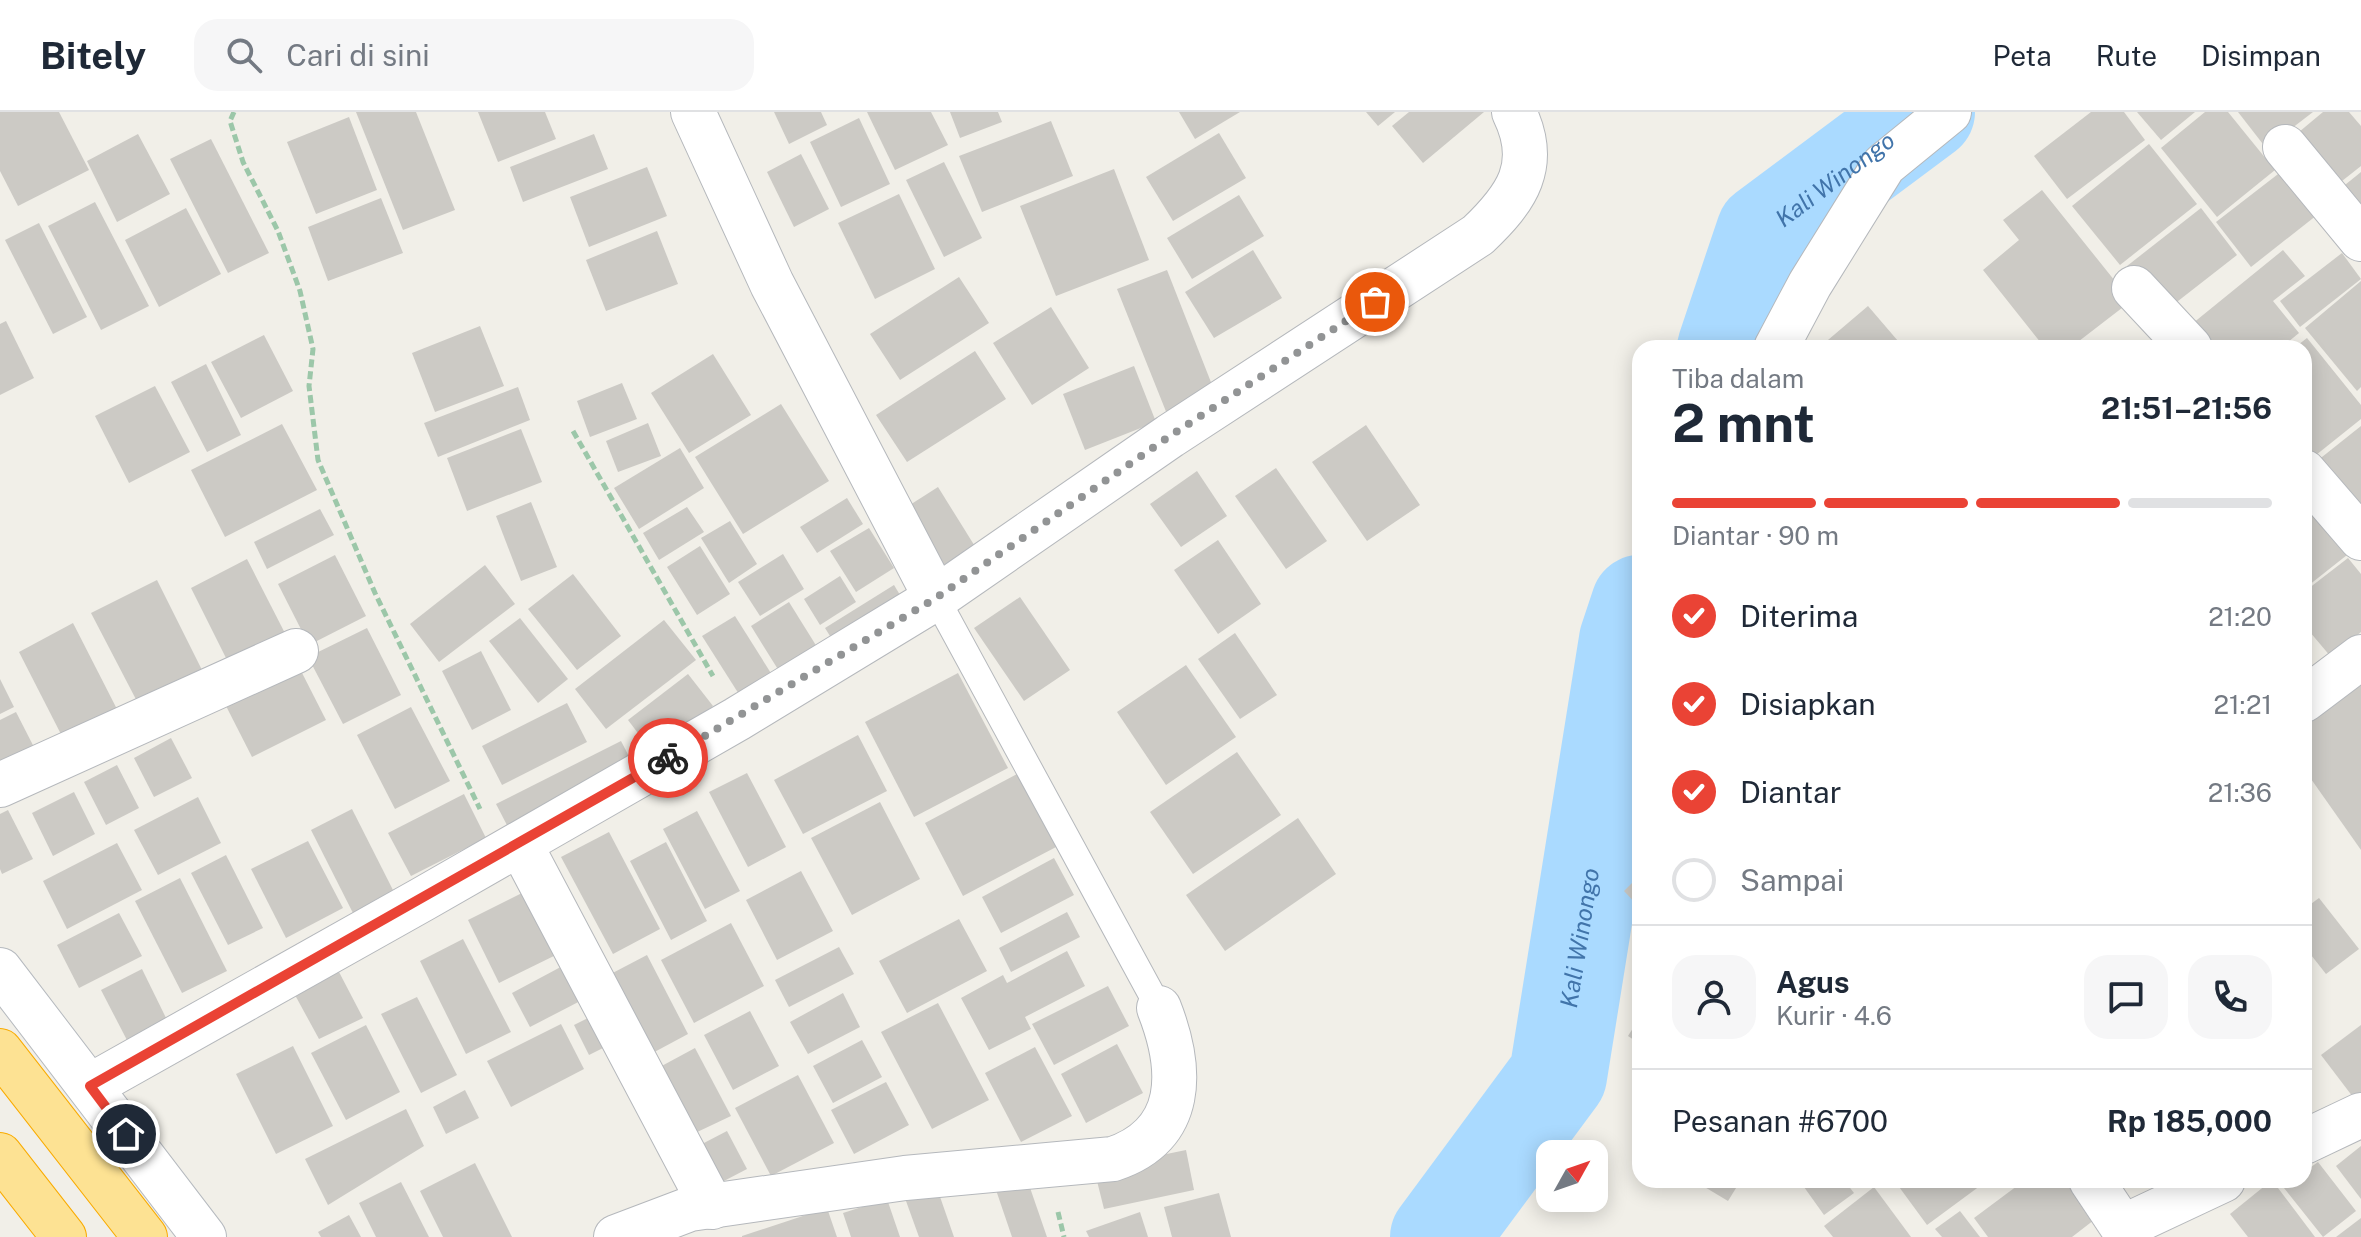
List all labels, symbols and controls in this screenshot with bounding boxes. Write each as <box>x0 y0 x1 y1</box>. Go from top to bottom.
search box <box>194 19 754 91</box>
text: Bitely <box>40 33 146 78</box>
icon: search <box>222 33 266 77</box>
text: Cari di sini <box>286 37 430 73</box>
text: Peta <box>1993 39 2052 72</box>
text: Rute <box>2096 39 2157 72</box>
text: Disimpan <box>2201 39 2321 72</box>
water label: Kali Winongo <box>1770 125 1900 232</box>
pin <box>1341 268 1409 336</box>
icon: bag <box>1353 280 1397 324</box>
text: Tiba dalam <box>1672 363 1804 394</box>
text: 21:51–21:56 <box>2101 390 2272 426</box>
text: 2 mnt <box>1672 393 1815 454</box>
text: Diantar · 90 m <box>1672 520 1839 551</box>
icon: check <box>1672 594 1716 638</box>
text: Diterima <box>1740 598 1858 634</box>
text: 21:20 <box>2208 601 2272 632</box>
icon: check <box>1672 682 1716 726</box>
text: Disiapkan <box>1740 686 1876 722</box>
text: 21:21 <box>2213 689 2272 720</box>
courier <box>628 718 708 798</box>
icon: bike <box>646 736 690 780</box>
icon: check <box>1672 770 1716 814</box>
text: Diantar <box>1740 774 1841 810</box>
text: 21:36 <box>2208 777 2272 808</box>
text: Sampai <box>1740 862 1844 898</box>
water label: Kali Winongo <box>1554 866 1604 1010</box>
button: person <box>1672 955 1756 1039</box>
button: chat <box>2084 955 2168 1039</box>
button: phone <box>2188 955 2272 1039</box>
text: Agus <box>1776 964 1850 1000</box>
text: Kurir · 4.6 <box>1776 1000 1892 1031</box>
pin <box>92 1100 160 1168</box>
text: Pesanan #6700 <box>1672 1103 1888 1139</box>
text: Rp 185,000 <box>2107 1103 2272 1139</box>
icon: home <box>104 1112 148 1156</box>
north arrow <box>1536 1140 1608 1212</box>
map controls <box>1536 1140 1608 1212</box>

